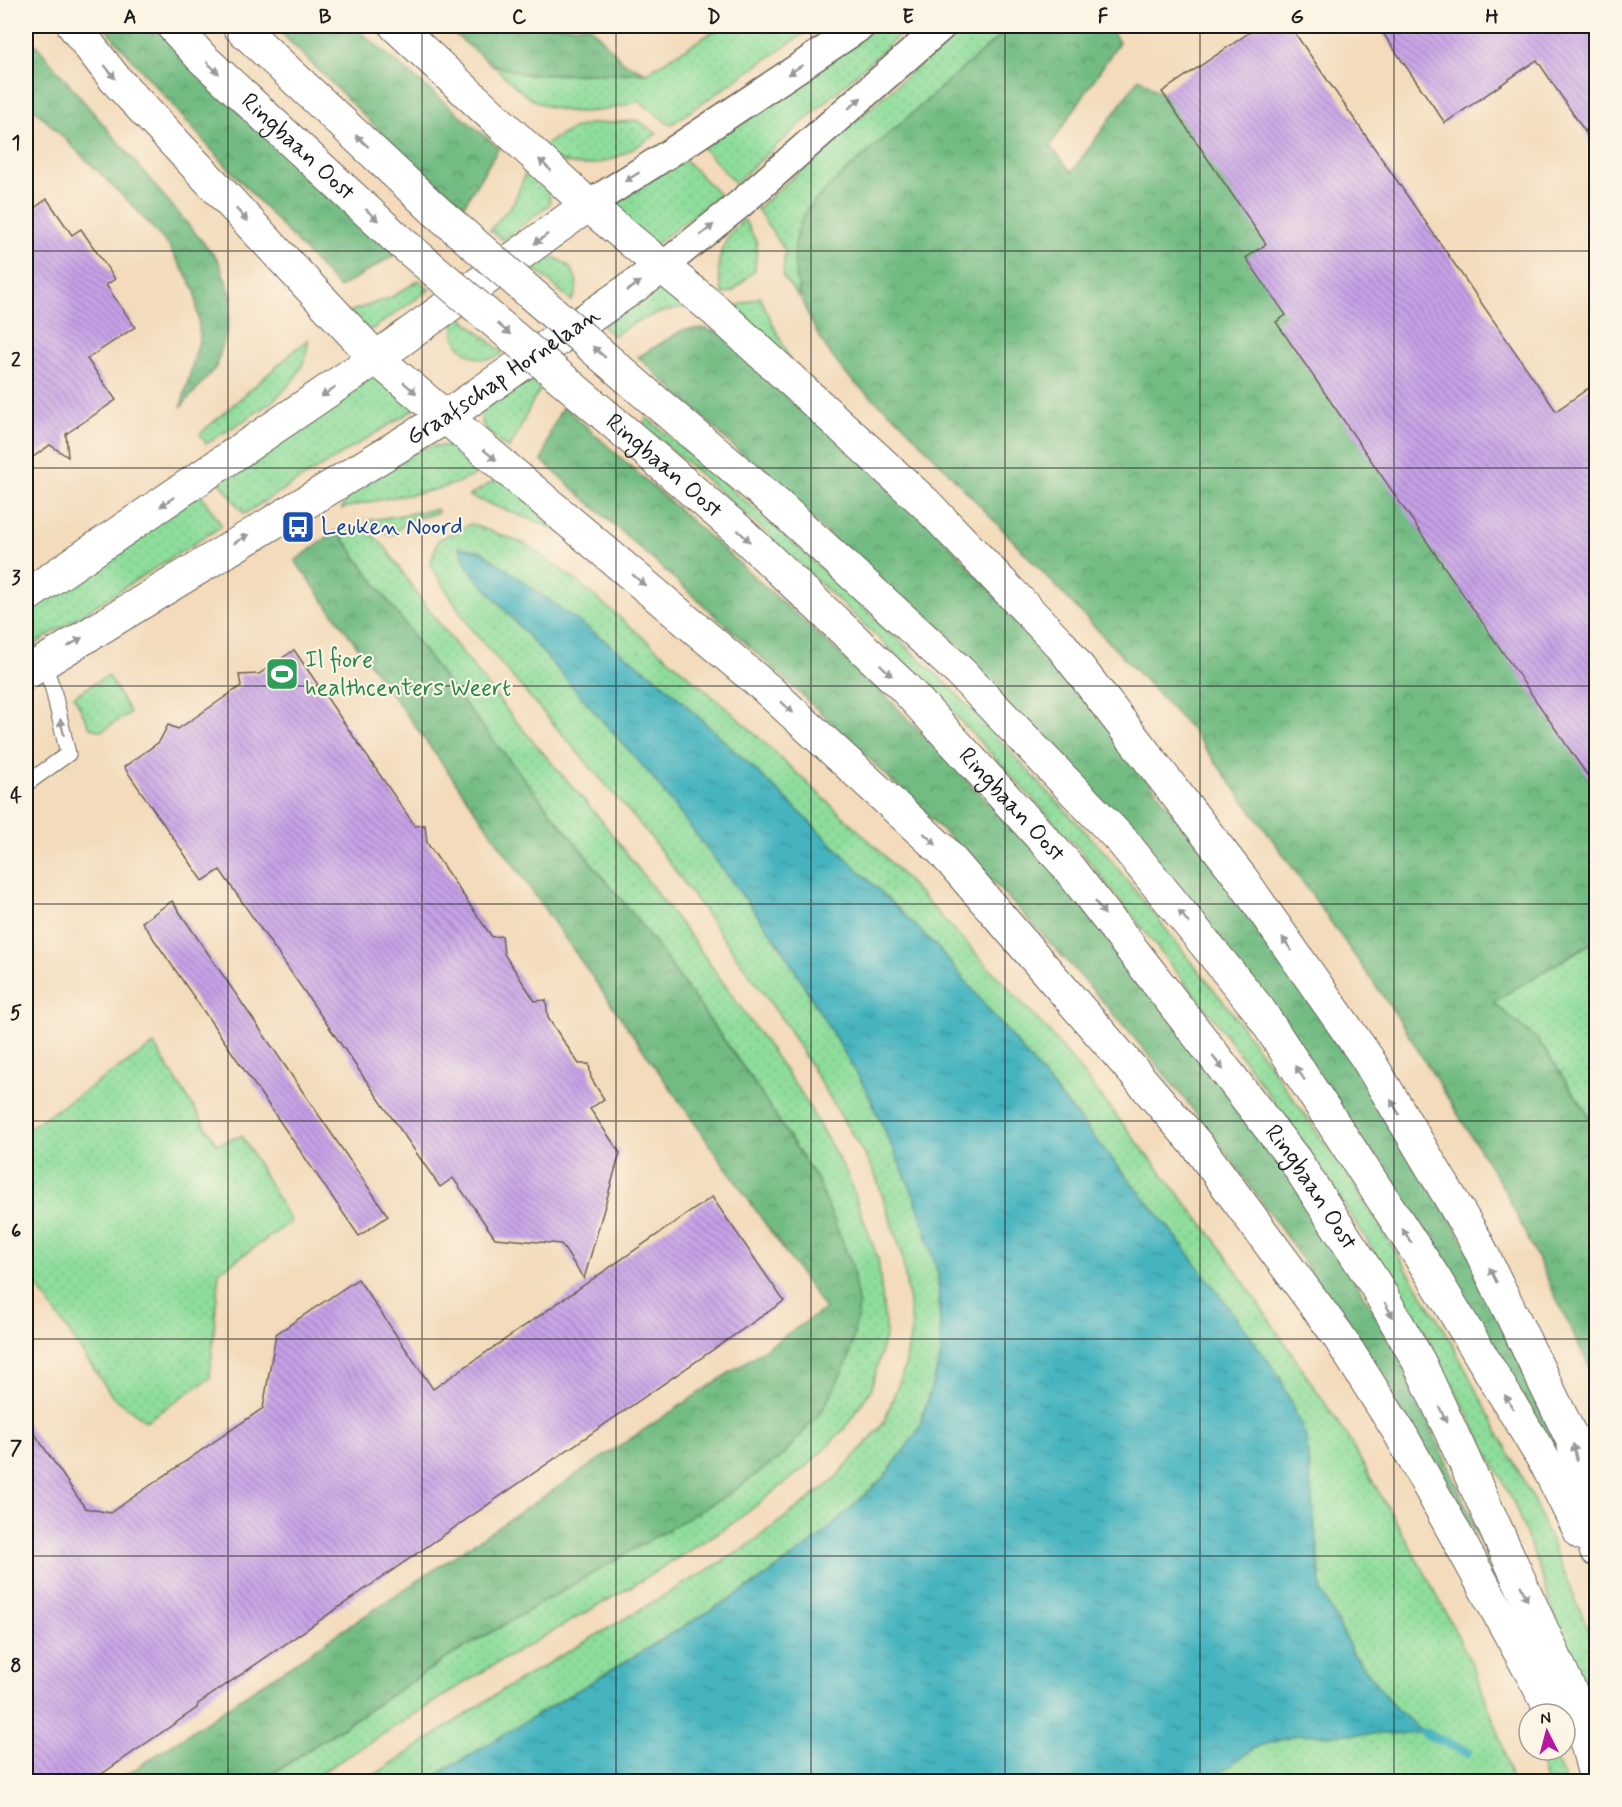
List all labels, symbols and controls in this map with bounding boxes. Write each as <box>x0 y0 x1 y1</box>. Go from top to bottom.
text: A <box>123 4 137 31</box>
text: B <box>319 4 332 31</box>
text: C <box>512 4 527 31</box>
text: D <box>707 4 721 31</box>
text: E <box>902 4 914 31</box>
text: F <box>1098 4 1109 31</box>
text: G <box>1290 4 1304 31</box>
text: H <box>1485 4 1499 31</box>
one-way arrow <box>205 61 220 74</box>
one-way arrow <box>103 64 116 80</box>
one-way arrow <box>787 64 803 75</box>
street label: Ringbaan Oost <box>234 86 362 208</box>
one-way arrow <box>847 97 862 110</box>
text: 1 <box>12 130 20 157</box>
one-way arrow <box>355 135 370 148</box>
one-way arrow <box>538 158 553 172</box>
one-way arrow <box>624 171 640 182</box>
one-way arrow <box>235 207 248 222</box>
one-way arrow <box>364 208 379 222</box>
one-way arrow <box>700 225 715 237</box>
one-way arrow <box>533 233 549 245</box>
one-way arrow <box>626 280 642 292</box>
street label: Graafschap Hornelaan <box>401 299 606 453</box>
one-way arrow <box>496 322 511 335</box>
one-way arrow <box>591 346 606 359</box>
text: 2 <box>11 347 21 374</box>
one-way arrow <box>402 381 417 394</box>
one-way arrow <box>321 386 337 398</box>
street label: Ringbaan Oost <box>599 407 729 525</box>
one-way arrow <box>482 448 497 460</box>
one-way arrow <box>160 496 176 508</box>
bus stop icon: Leuken Noord <box>280 509 316 545</box>
place label: Leuken Noord <box>321 512 463 543</box>
one-way arrow <box>737 529 752 543</box>
one-way arrow <box>233 534 249 545</box>
text: 3 <box>11 565 21 592</box>
one-way arrow <box>631 573 646 586</box>
one-way arrow <box>67 636 83 647</box>
place label: Il fiore healthcenters Weert <box>305 645 511 704</box>
sports icon: Il fiore healthcenters Weert <box>264 656 300 692</box>
one-way arrow <box>878 663 892 677</box>
one-way arrow <box>779 700 794 713</box>
one-way arrow <box>56 718 66 736</box>
street label: Ringbaan Oost <box>951 741 1072 869</box>
text: 4 <box>10 783 22 810</box>
one-way arrow <box>923 832 937 846</box>
one-way arrow <box>1094 900 1106 916</box>
one-way arrow <box>1177 909 1190 925</box>
one-way arrow <box>1281 937 1293 953</box>
text: 5 <box>10 1000 22 1027</box>
one-way arrow <box>1212 1056 1224 1071</box>
one-way arrow <box>1295 1065 1306 1081</box>
one-way arrow <box>1390 1098 1400 1115</box>
street label: Ringbaan Oost <box>1258 1118 1365 1256</box>
text: 6 <box>11 1218 21 1245</box>
one-way arrow <box>1402 1228 1413 1244</box>
one-way arrow <box>1488 1267 1497 1284</box>
one-way arrow <box>1384 1301 1394 1318</box>
one-way arrow <box>1503 1394 1514 1410</box>
one-way arrow <box>1438 1407 1447 1424</box>
text: 7 <box>10 1435 22 1462</box>
one-way arrow <box>1570 1442 1579 1461</box>
one-way arrow <box>1519 1584 1529 1602</box>
text: 8 <box>10 1653 22 1680</box>
north arrow <box>1517 1702 1577 1762</box>
text: N <box>1539 1708 1552 1730</box>

